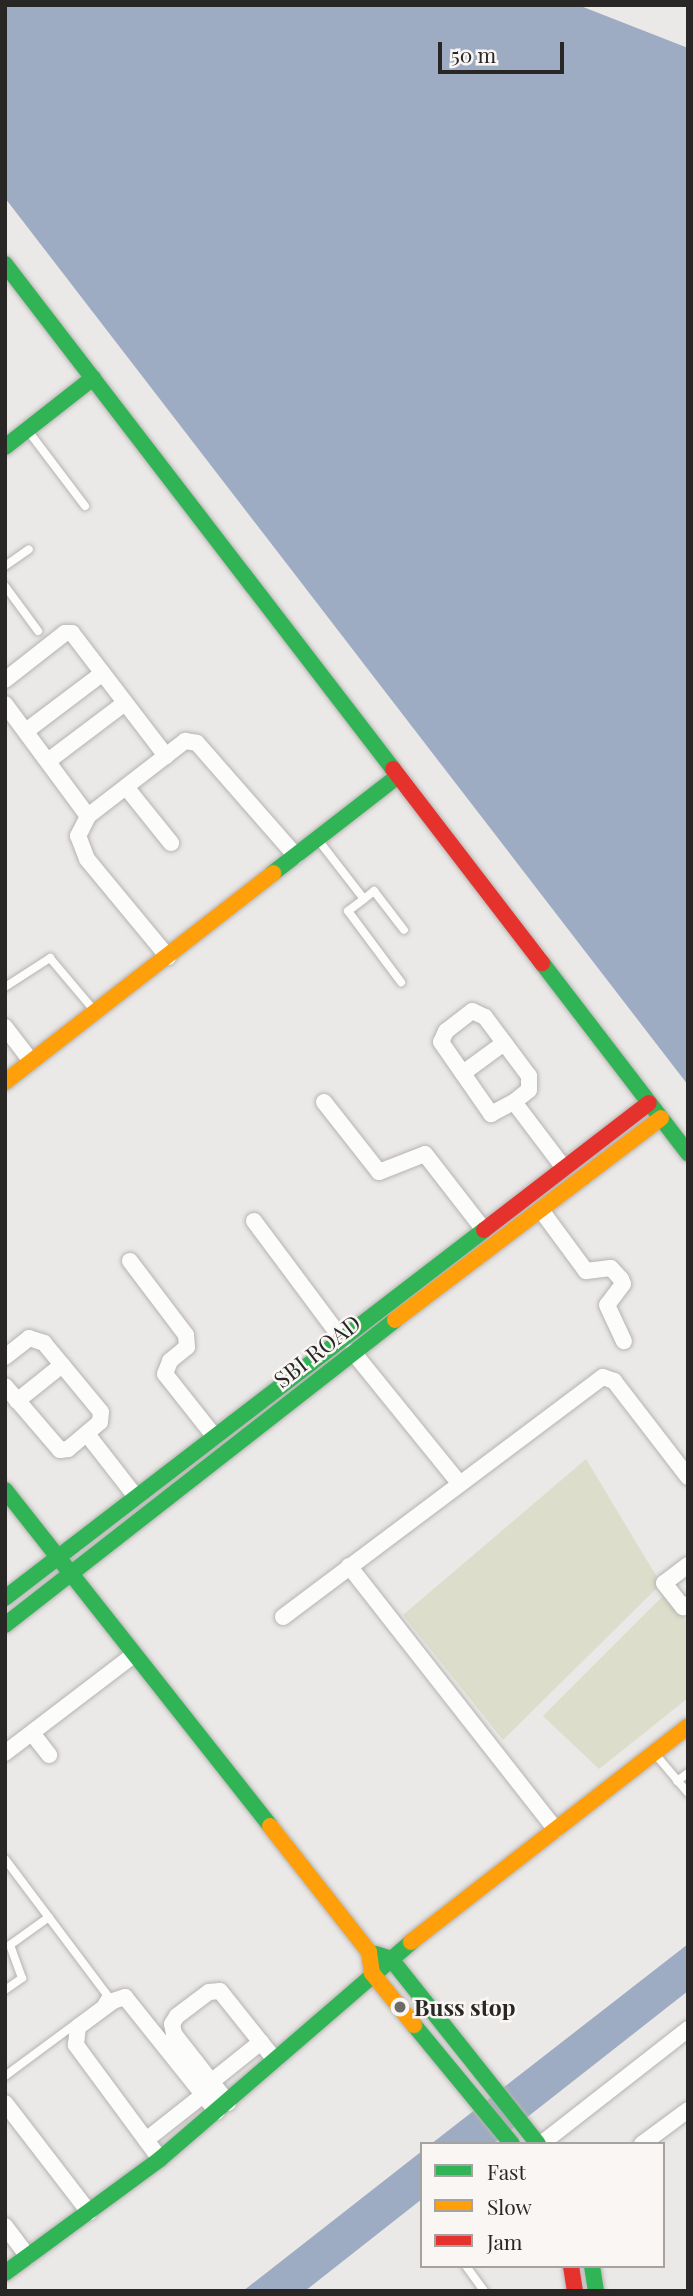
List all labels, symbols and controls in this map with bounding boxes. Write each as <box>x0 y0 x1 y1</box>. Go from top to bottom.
scale bar <box>441 28 567 72</box>
text: 50 m <box>451 40 496 68</box>
street label: SBI ROAD <box>268 1309 366 1393</box>
place label: Buss stop <box>414 1993 515 2021</box>
marker: Buss stop <box>392 1999 408 2015</box>
legend <box>420 2142 665 2268</box>
text: Fast <box>487 2157 526 2185</box>
text: Slow <box>487 2192 532 2220</box>
text: Jam <box>487 2227 523 2255</box>

